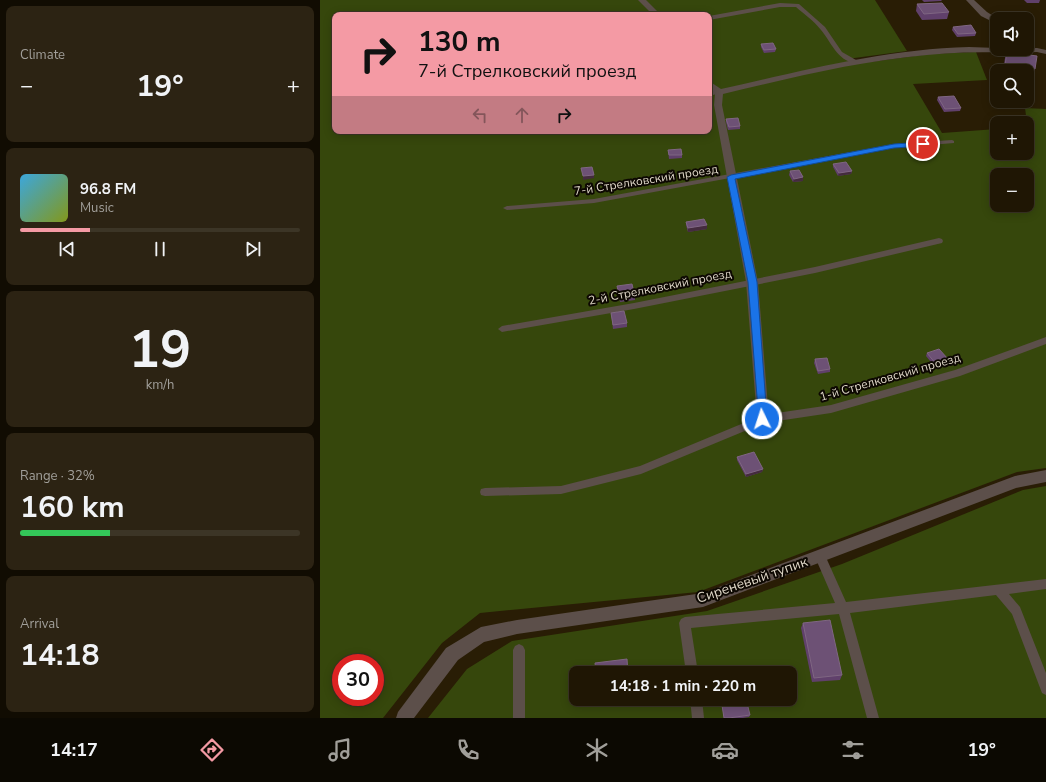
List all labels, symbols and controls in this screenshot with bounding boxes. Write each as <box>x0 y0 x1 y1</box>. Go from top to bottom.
map controls <box>990 12 1034 212</box>
button: sound <box>990 12 1034 56</box>
text: 130 m <box>418 23 501 61</box>
icon: right <box>352 28 404 80</box>
text: Climate <box>20 46 65 64</box>
text: 7-й Стрелковский проезд <box>418 59 636 83</box>
button: search <box>990 64 1034 108</box>
text: 19° <box>136 66 184 107</box>
text: − <box>20 71 33 101</box>
text: + <box>287 71 300 101</box>
icon: left <box>469 104 491 126</box>
icon: ahead <box>511 104 533 126</box>
icon: right <box>553 104 575 126</box>
button: + <box>990 116 1034 160</box>
pin <box>906 127 940 161</box>
icon: arrive <box>912 133 934 155</box>
street label: 7-й Стрелковский проезд <box>573 161 719 199</box>
button: − <box>990 168 1034 212</box>
text: 96.8 FM <box>80 179 136 199</box>
text: Music <box>80 199 114 217</box>
icon: previous <box>56 238 78 260</box>
icon: pause <box>149 238 171 260</box>
icon: next <box>242 238 264 260</box>
street label: 2-й Стрелковский проезд <box>587 265 733 309</box>
text: 19 <box>129 314 191 385</box>
street label: 1-й Стрелковский проезд <box>818 349 962 405</box>
text: km/h <box>146 376 174 394</box>
position arrow <box>741 398 783 440</box>
text: Range · 32% <box>20 467 95 485</box>
text: 160 km <box>20 487 125 528</box>
street label: Сиреневый тупик <box>694 552 811 608</box>
text: Arrival <box>20 615 59 633</box>
text: 14:18 <box>20 635 99 676</box>
speed limit sign: 30 <box>332 654 384 706</box>
text: 14:18 · 1 min · 220 m <box>610 676 756 696</box>
icon: directions <box>198 736 226 764</box>
icon: music <box>326 736 354 764</box>
icon: phone <box>454 736 482 764</box>
icon: climate <box>583 736 611 764</box>
icon: car <box>711 736 739 764</box>
icon: filters <box>839 736 867 764</box>
text: 14:17 <box>50 738 98 762</box>
text: 19° <box>967 738 996 762</box>

